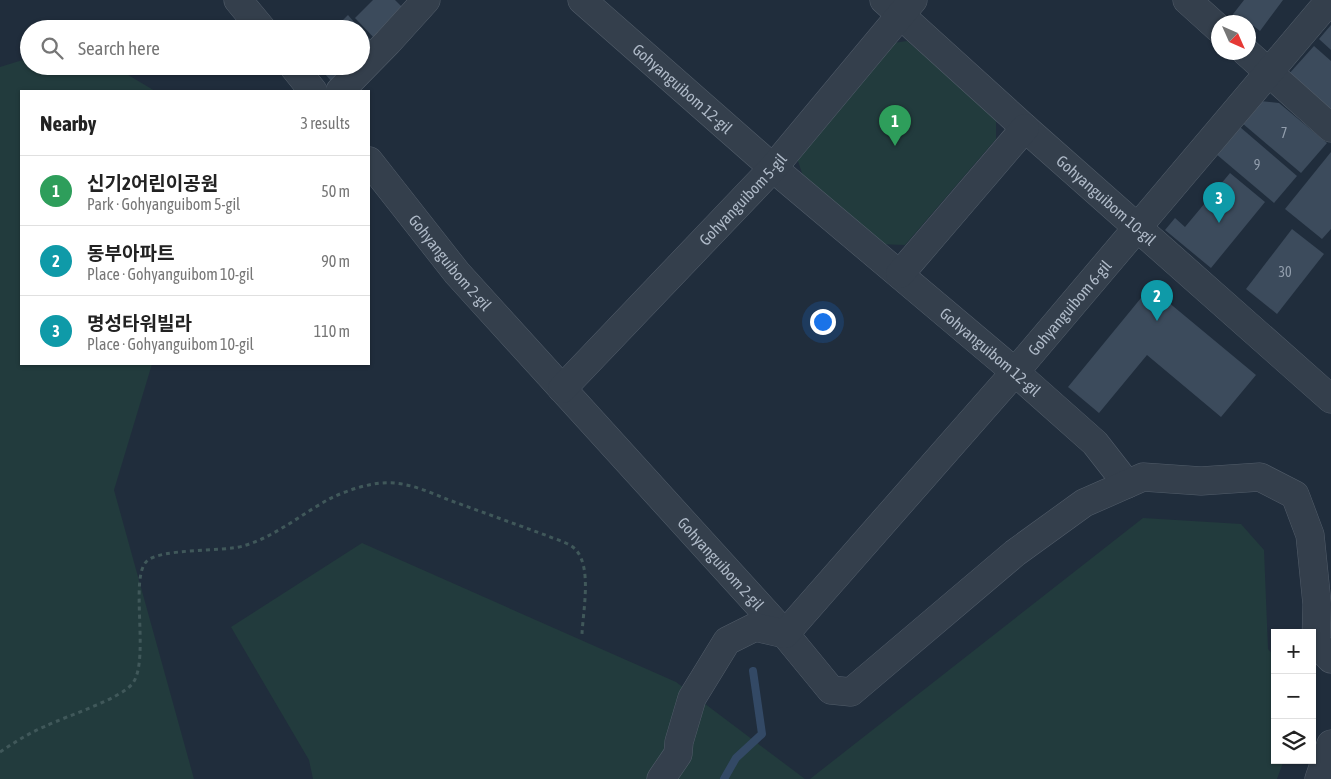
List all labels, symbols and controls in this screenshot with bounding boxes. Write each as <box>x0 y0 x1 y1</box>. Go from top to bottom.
north arrow <box>1211 15 1256 60</box>
search box <box>20 20 370 75</box>
icon: search <box>38 34 66 62</box>
text: Search here <box>78 37 160 59</box>
street label: Gohyanguibom 12-gil <box>629 40 737 138</box>
pin: 1 <box>879 105 911 146</box>
text: Nearby <box>40 111 96 135</box>
text: 3 results <box>300 114 350 132</box>
house number: 7 <box>1281 125 1287 141</box>
street label: Gohyanguibom 5-gil <box>695 149 791 249</box>
street label: Gohyanguibom 10-gil <box>1053 151 1160 249</box>
house number: 9 <box>1254 157 1260 173</box>
text: 신기2어린이공원 <box>87 172 218 194</box>
text: 1 <box>52 182 60 200</box>
text: 50 m <box>321 182 350 200</box>
pin: 3 <box>1203 182 1235 223</box>
text: Park · Gohyanguibom 5-gil <box>87 195 240 213</box>
street label: Gohyanguibom 2-gil <box>405 211 496 314</box>
text: 동부아파트 <box>87 242 174 264</box>
text: 2 <box>52 252 60 270</box>
text: 90 m <box>321 252 350 270</box>
street label: Gohyanguibom 6-gil <box>1024 256 1115 359</box>
house number: 30 <box>1278 264 1292 280</box>
text: Place · Gohyanguibom 10-gil <box>87 265 254 283</box>
pin: 2 <box>1141 280 1173 321</box>
street label: Gohyanguibom 12-gil <box>936 304 1045 400</box>
your location <box>810 309 836 335</box>
text: 명성타워빌라 <box>87 312 192 334</box>
text: 3 <box>52 322 60 340</box>
text: 110 m <box>314 322 350 340</box>
text: Place · Gohyanguibom 10-gil <box>87 335 254 353</box>
street label: Gohyanguibom 2-gil <box>674 513 768 614</box>
map controls <box>1271 629 1316 764</box>
button: + <box>1271 629 1316 674</box>
button: − <box>1271 674 1316 719</box>
button: layers <box>1271 719 1316 764</box>

